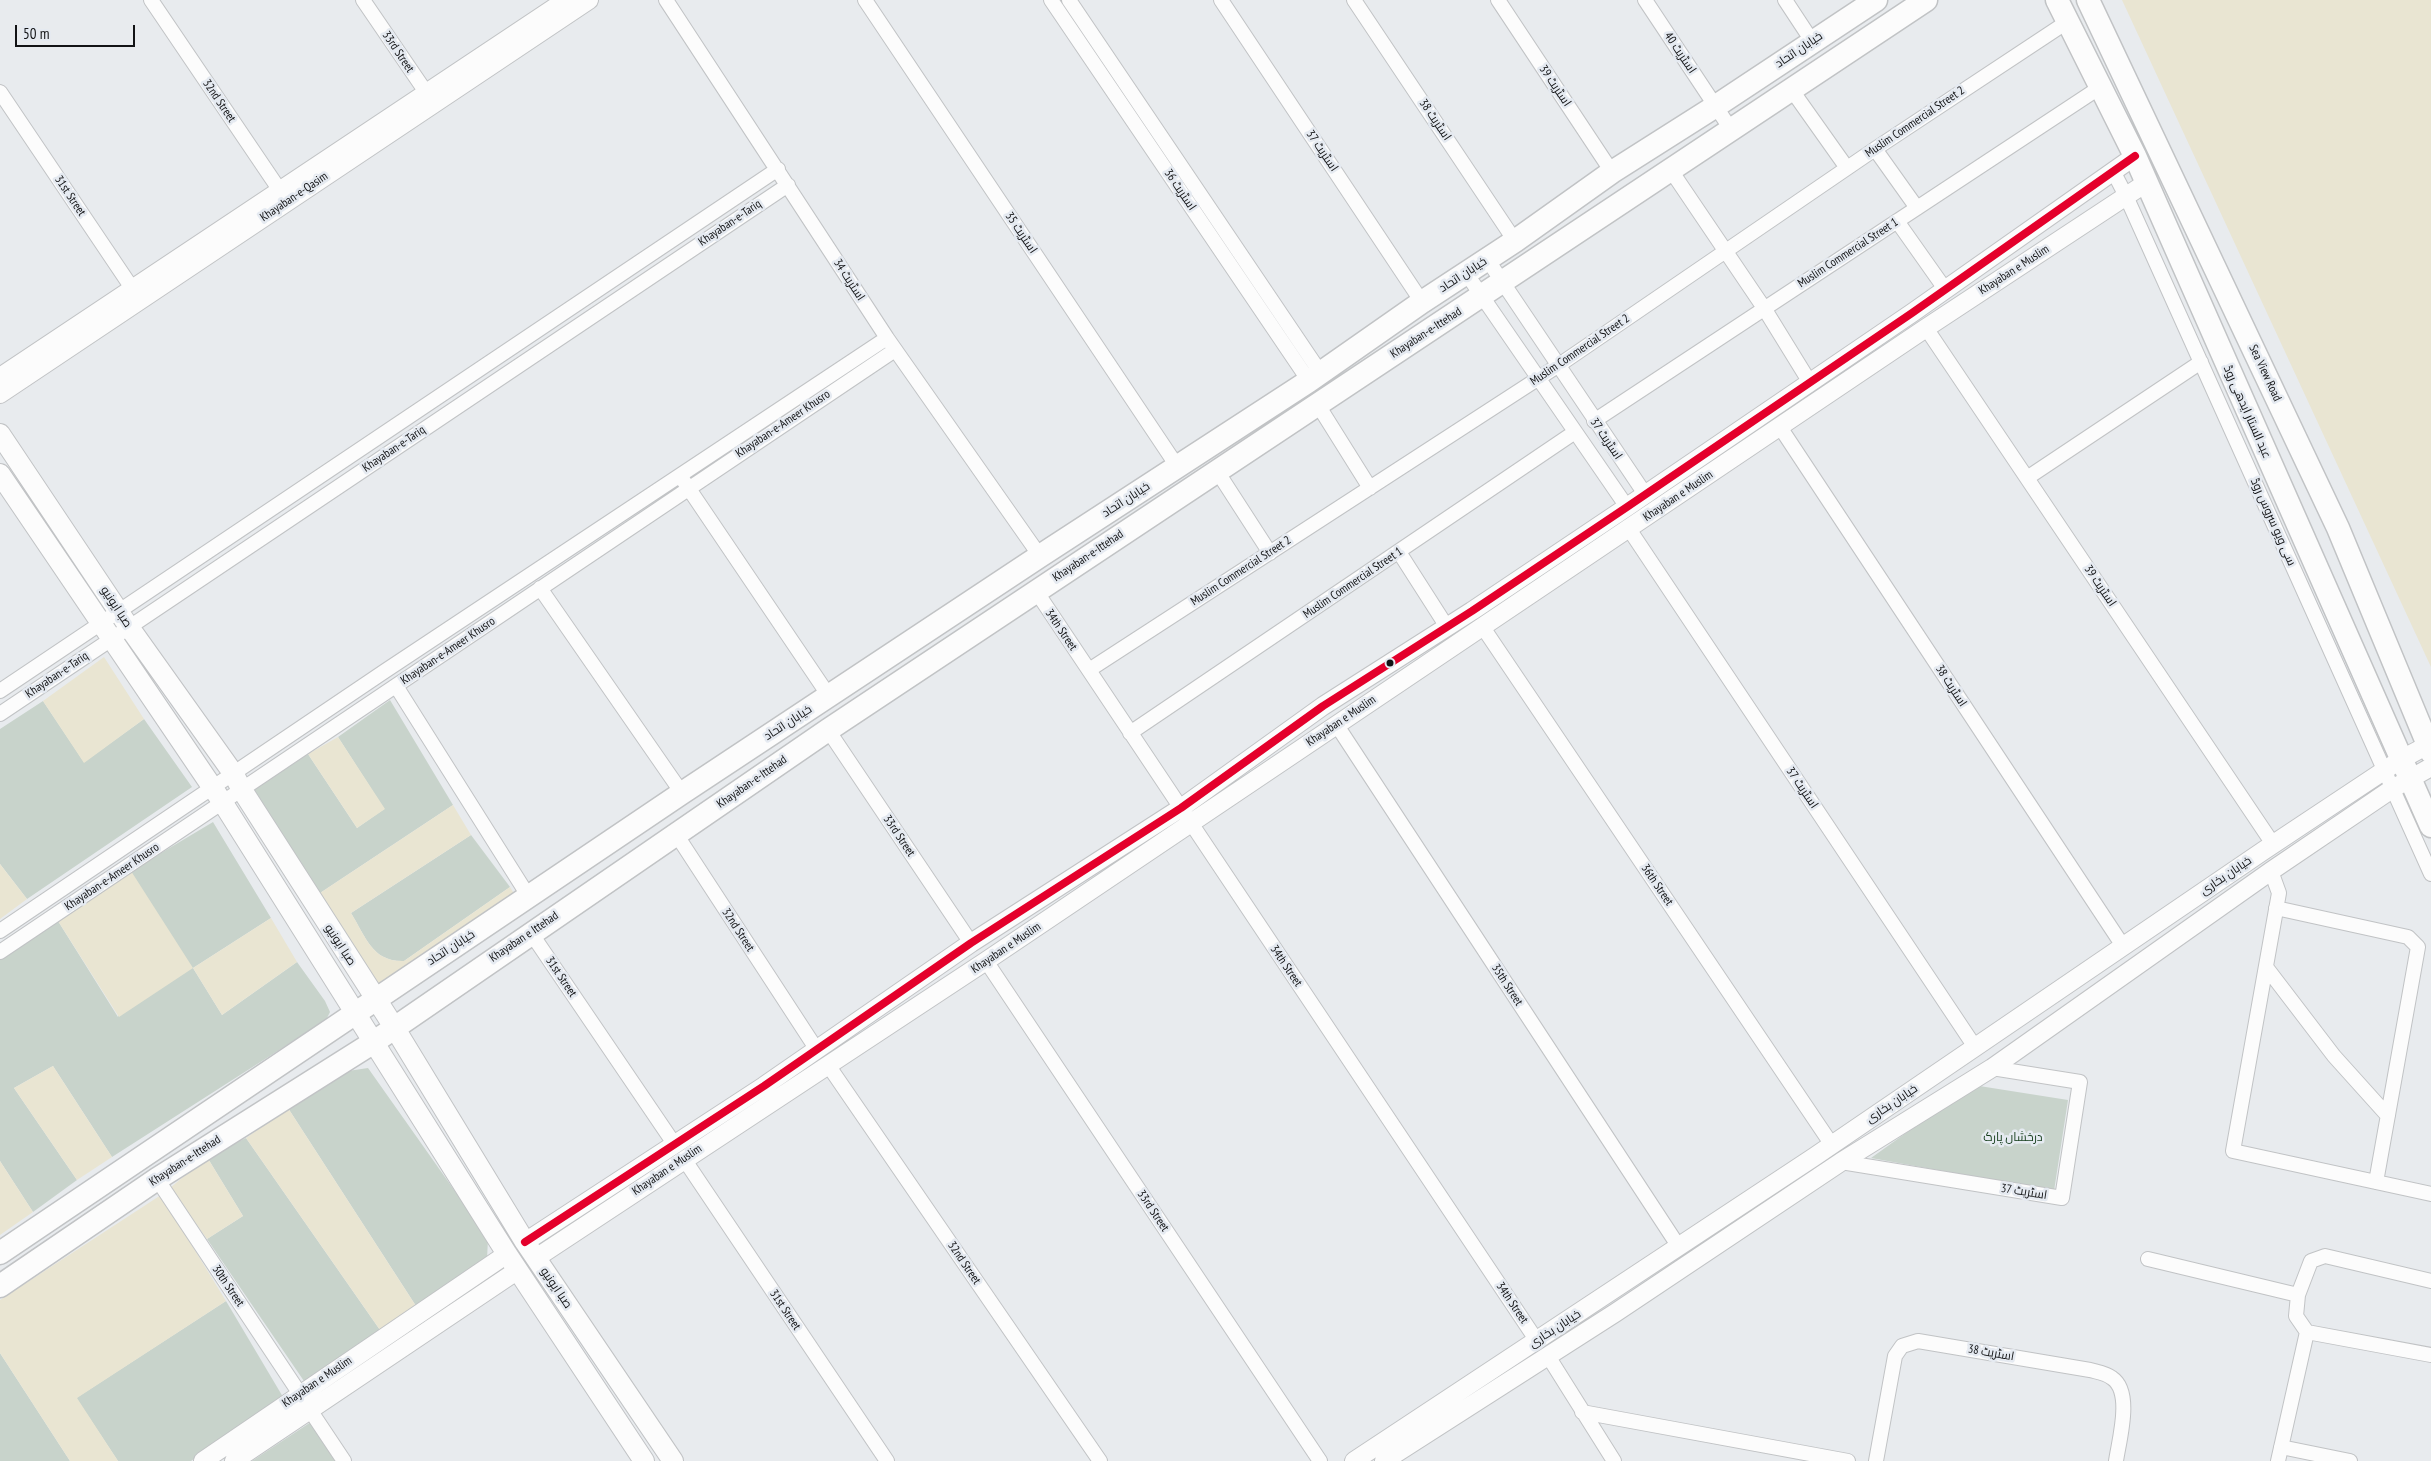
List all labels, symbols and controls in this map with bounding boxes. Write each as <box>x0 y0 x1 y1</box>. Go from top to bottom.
scale bar <box>18 15 138 47</box>
text: 50 m <box>23 24 49 43</box>
street label: 33rd Street <box>379 29 417 75</box>
street label: خیابان اتحاد <box>1773 29 1825 71</box>
street label: اسٹریٹ 40 <box>1661 30 1699 76</box>
street label: اسٹریٹ 39 <box>1536 63 1574 109</box>
street label: 32nd Street <box>199 77 239 125</box>
street label: Muslim Commercial Street 2 <box>1863 83 1967 161</box>
street label: اسٹریٹ 38 <box>1416 97 1454 143</box>
street label: اسٹریٹ 37 <box>1303 128 1341 174</box>
street label: اسٹریٹ 36 <box>1161 167 1199 213</box>
street label: Khayaban-e-Qasim <box>257 169 331 225</box>
street label: 31st Street <box>51 173 89 219</box>
street label: Khayaban-e-Tariq <box>696 197 764 249</box>
street label: اسٹریٹ 35 <box>1002 210 1040 256</box>
street label: Muslim Commercial Street 1 <box>1795 215 1901 291</box>
street label: Khayaban e Muslim <box>1976 242 2052 298</box>
street label: خیابان اتحاد <box>1436 254 1490 296</box>
street label: اسٹریٹ 34 <box>830 257 868 303</box>
street label: Khayaban-e-Ittehad <box>1388 305 1464 361</box>
street label: Muslim Commercial Street 2 <box>1528 311 1632 389</box>
street label: Sea View Road <box>2246 343 2284 403</box>
street label: عبد الستار ایدھی روڈ <box>2220 363 2274 461</box>
street label: Khayaban-e-Ameer Khusro <box>733 387 833 461</box>
street label: اسٹریٹ 37 <box>1587 416 1625 462</box>
street label: Khayaban-e-Tariq <box>360 423 428 475</box>
street label: Khayaban e Muslim <box>1641 467 1715 525</box>
street label: سی ویو سروس روڈ <box>2247 476 2299 568</box>
street label: خیابان اتحاد <box>1099 479 1153 521</box>
street label: Khayaban-e-Ittehad <box>1050 527 1126 585</box>
street label: Muslim Commercial Street 2 <box>1188 533 1294 609</box>
street label: Muslim Commercial Street 1 <box>1301 544 1405 622</box>
street label: اسٹریٹ 39 <box>2081 563 2119 609</box>
street label: صبا ایونیو <box>97 584 135 630</box>
street label: 34th Street <box>1042 607 1080 653</box>
street label: Khayaban-e-Ameer Khusro <box>398 614 498 688</box>
street label: Khayaban-e-Tariq <box>23 649 91 701</box>
unlabelled marker <box>1385 658 1395 668</box>
street label: اسٹریٹ 38 <box>1932 663 1970 709</box>
street label: Khayaban e Muslim <box>1304 692 1378 750</box>
street label: خیابان اتحاد <box>761 702 815 744</box>
street label: Khayaban-e-Ittehad <box>714 753 790 811</box>
street label: اسٹریٹ 37 <box>1783 765 1821 811</box>
street label: 33rd Street <box>880 813 918 859</box>
street label: Khayaban-e-Ameer Khusro <box>62 840 162 914</box>
street label: خیابان بخاری <box>2198 854 2254 898</box>
street label: 36th Street <box>1638 862 1676 908</box>
street label: 32nd Street <box>719 906 757 954</box>
street label: Khayaban e Ittehad <box>487 909 561 965</box>
street label: Khayaban e Muslim <box>969 919 1043 977</box>
street label: صبا ایونیو <box>321 922 359 968</box>
street label: خیابان اتحاد <box>424 927 478 969</box>
street label: 34th Street <box>1267 943 1305 989</box>
street label: 31st Street <box>542 954 580 1000</box>
street label: 35th Street <box>1488 961 1526 1009</box>
street label: خیابان بخاری <box>1864 1082 1920 1126</box>
park label: درخشاں پارک <box>1983 1131 2043 1145</box>
street label: Khayaban-e-Ittehad <box>147 1133 223 1189</box>
street label: Khayaban e Muslim <box>630 1141 704 1199</box>
street label: اسٹریٹ 37 <box>2000 1181 2048 1203</box>
street label: 33rd Street <box>1134 1188 1172 1234</box>
street label: 32nd Street <box>944 1239 984 1287</box>
street label: 30th Street <box>209 1263 247 1309</box>
street label: صبا ایونیو <box>537 1265 575 1311</box>
street label: 34th Street <box>1493 1280 1531 1326</box>
street label: 31st Street <box>766 1287 804 1333</box>
street label: خیابان بخاری <box>1526 1307 1584 1351</box>
street label: اسٹریٹ 38 <box>1967 1342 2015 1364</box>
street label: Khayaban e Muslim <box>280 1353 354 1411</box>

